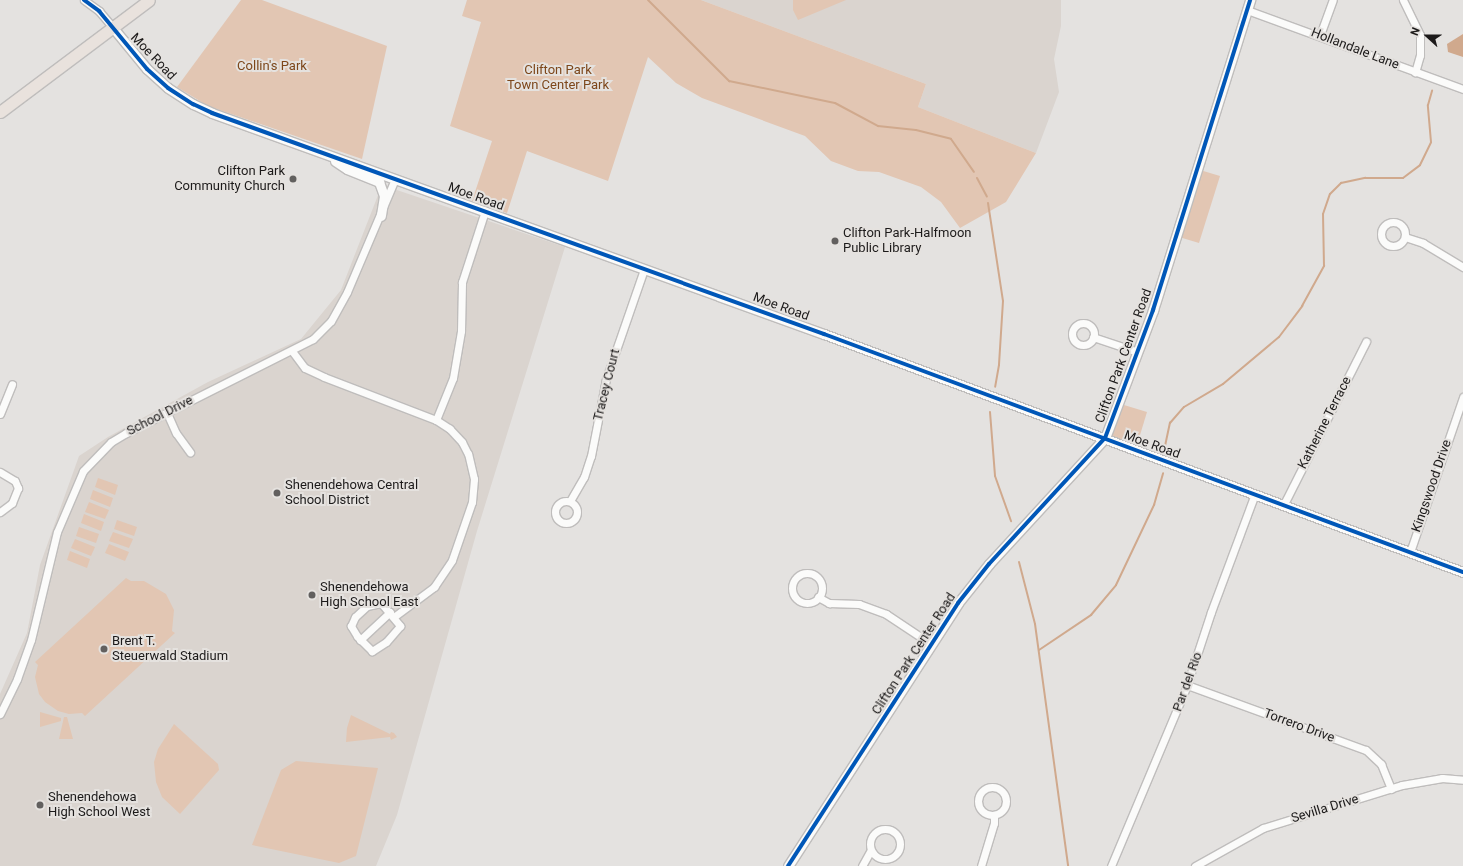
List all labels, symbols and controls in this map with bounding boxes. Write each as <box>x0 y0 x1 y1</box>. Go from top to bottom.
north arrow <box>1407 16 1447 56</box>
street label: Hollandale Lane <box>1309 25 1401 73</box>
text: N <box>1408 26 1423 37</box>
street label: Moe Road <box>127 30 179 84</box>
park label: Collin's Park <box>237 58 307 74</box>
park label: Clifton Park Town Center Park <box>507 63 609 94</box>
place label: Clifton Park Community Church <box>174 164 285 195</box>
marker: Clifton Park Community Church <box>288 174 298 184</box>
street label: Moe Road <box>446 180 506 214</box>
place label: Clifton Park-Halfmoon Public Library <box>843 226 971 257</box>
marker: Clifton Park-Halfmoon Public Library <box>830 236 840 246</box>
street label: Clifton Park Center Road <box>1092 287 1156 425</box>
street label: Moe Road <box>751 290 811 324</box>
street label: Tracey Court <box>591 347 623 423</box>
street label: Katherine Terrace <box>1295 374 1355 472</box>
street label: School Drive <box>124 393 196 439</box>
street label: Moe Road <box>1122 428 1182 462</box>
street label: Kingswood Drive <box>1409 438 1455 534</box>
place label: Shenendehowa Central School District <box>285 478 418 509</box>
marker: Shenendehowa Central School District <box>272 488 282 498</box>
place label: Shenendehowa High School East <box>320 580 418 611</box>
marker: Shenendehowa High School East <box>307 590 317 600</box>
street label: Clifton Park Center Road <box>869 590 959 718</box>
place label: Brent T. Steuerwald Stadium <box>112 634 228 665</box>
marker: Brent T. Steuerwald Stadium <box>99 644 109 654</box>
street label: Par del Rio <box>1170 650 1206 714</box>
street label: Torrero Drive <box>1261 706 1337 746</box>
place label: Shenendehowa High School West <box>48 790 150 821</box>
street label: Sevilla Drive <box>1289 791 1361 827</box>
marker: Shenendehowa High School West <box>35 800 45 810</box>

